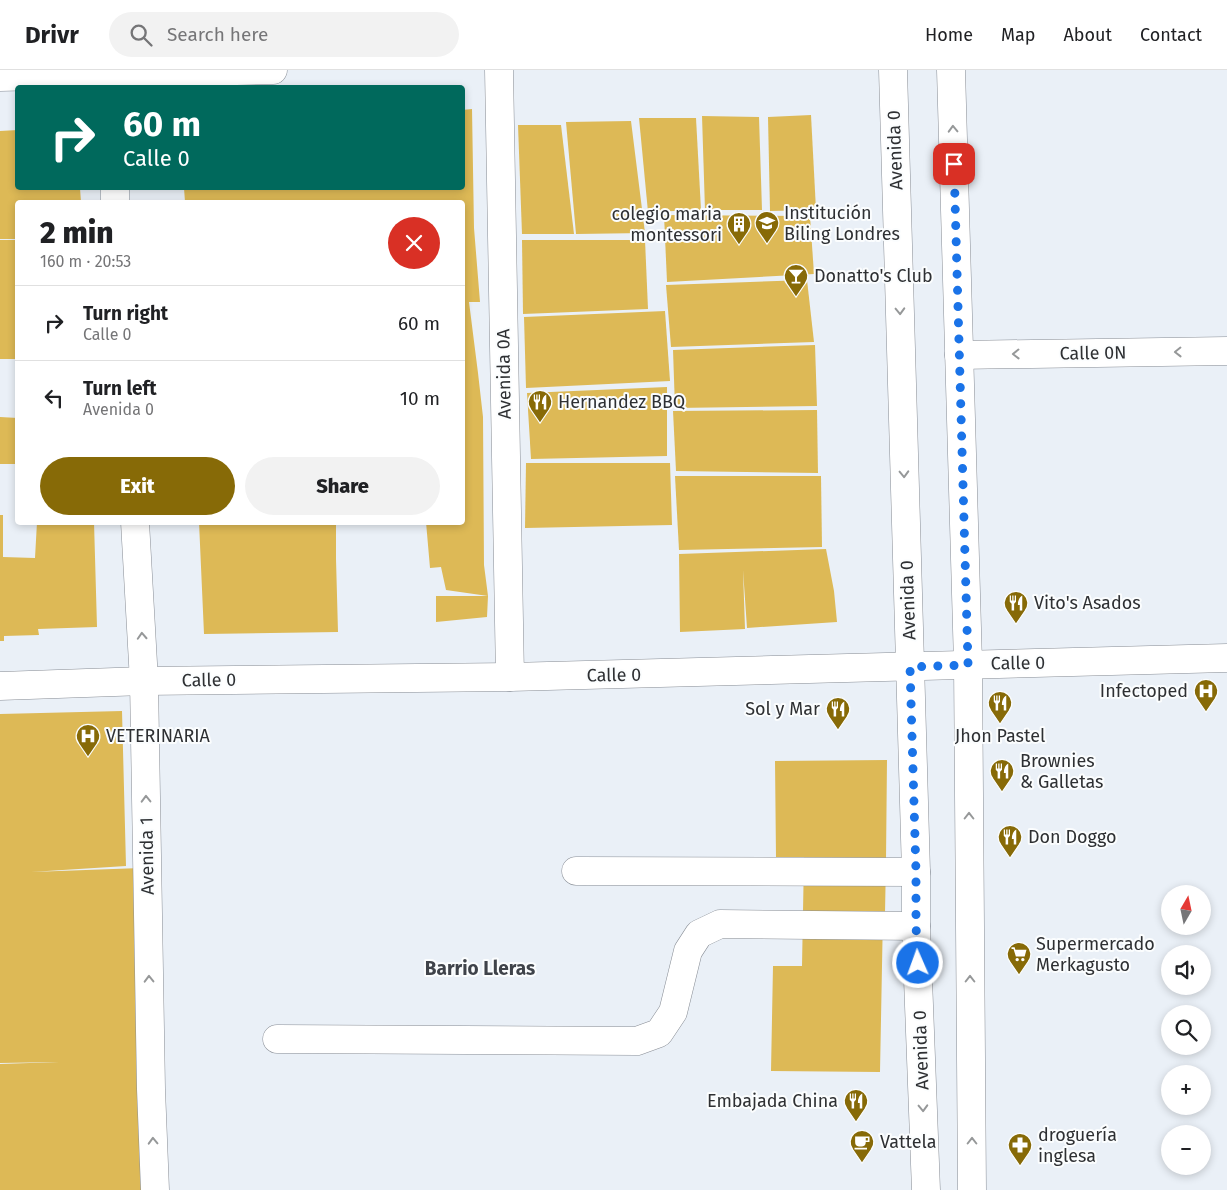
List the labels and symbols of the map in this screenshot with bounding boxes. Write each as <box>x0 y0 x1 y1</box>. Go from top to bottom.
street label: Avenida 0 <box>883 110 907 190</box>
one-way arrow <box>947 125 958 133</box>
pin <box>933 143 975 185</box>
place label: Institución Biling Londres <box>784 202 900 245</box>
place label: colegio maria montessori <box>611 203 722 246</box>
school or university icon: Institución Biling Londres <box>754 210 780 244</box>
building icon: colegio maria montessori <box>726 211 752 245</box>
bar icon: Donatto's Club <box>783 263 809 297</box>
place label: Donatto's Club <box>814 265 933 287</box>
one-way arrow <box>895 308 905 315</box>
street label: Avenida 0A <box>492 328 516 419</box>
street label: Calle 0N <box>1059 341 1127 365</box>
one-way arrow <box>1174 347 1182 357</box>
one-way arrow <box>1012 349 1020 359</box>
restaurant icon: Hernandez BBQ <box>527 389 553 423</box>
place label: Hernandez BBQ <box>558 391 685 413</box>
one-way arrow <box>899 470 910 478</box>
street label: Avenida 0 <box>896 560 920 640</box>
restaurant icon: Vito's Asados <box>1003 590 1029 624</box>
place label: Vito's Asados <box>1034 592 1141 614</box>
one-way arrow <box>136 632 147 640</box>
street label: Calle 0 <box>991 652 1045 674</box>
street label: Calle 0 <box>587 664 641 686</box>
street label: Calle 0 <box>182 669 236 691</box>
hospital icon: Infectoped <box>1193 678 1219 712</box>
place label: Infectoped <box>1100 680 1188 702</box>
restaurant icon: Jhon Pastel <box>987 690 1013 724</box>
restaurant icon: Sol y Mar <box>825 696 851 730</box>
place label: Sol y Mar <box>745 698 820 720</box>
hospital icon: VETERINARIA <box>75 723 101 757</box>
place label: VETERINARIA <box>106 725 211 747</box>
place label: Jhon Pastel <box>955 725 1045 747</box>
place label: Brownies & Galletas <box>1020 750 1104 793</box>
restaurant icon: Brownies & Galletas <box>989 758 1015 792</box>
one-way arrow <box>141 795 151 802</box>
one-way arrow <box>964 812 974 820</box>
street label: Avenida 1 <box>135 817 159 895</box>
restaurant icon: Don Doggo <box>997 824 1023 858</box>
place label: Don Doggo <box>1028 826 1116 848</box>
north arrow <box>1161 885 1211 935</box>
place label: Supermercado Merkagusto <box>1036 933 1155 976</box>
position arrow <box>891 936 943 988</box>
supermarket icon: Supermercado Merkagusto <box>1006 941 1032 975</box>
district label: Barrio Lleras <box>425 957 535 980</box>
one-way arrow <box>144 975 154 982</box>
one-way arrow <box>965 975 975 982</box>
street label: Avenida 0 <box>909 1010 933 1090</box>
restaurant icon: Embajada China <box>843 1088 869 1122</box>
place label: Embajada China <box>707 1090 838 1112</box>
one-way arrow <box>917 1105 928 1113</box>
place label: droguería inglesa <box>1038 1124 1117 1167</box>
cafe icon: Vattela <box>849 1129 875 1163</box>
place label: Vattela <box>880 1131 937 1153</box>
pharmacy icon: droguería inglesa <box>1007 1132 1033 1166</box>
one-way arrow <box>147 1137 158 1145</box>
one-way arrow <box>967 1137 977 1145</box>

